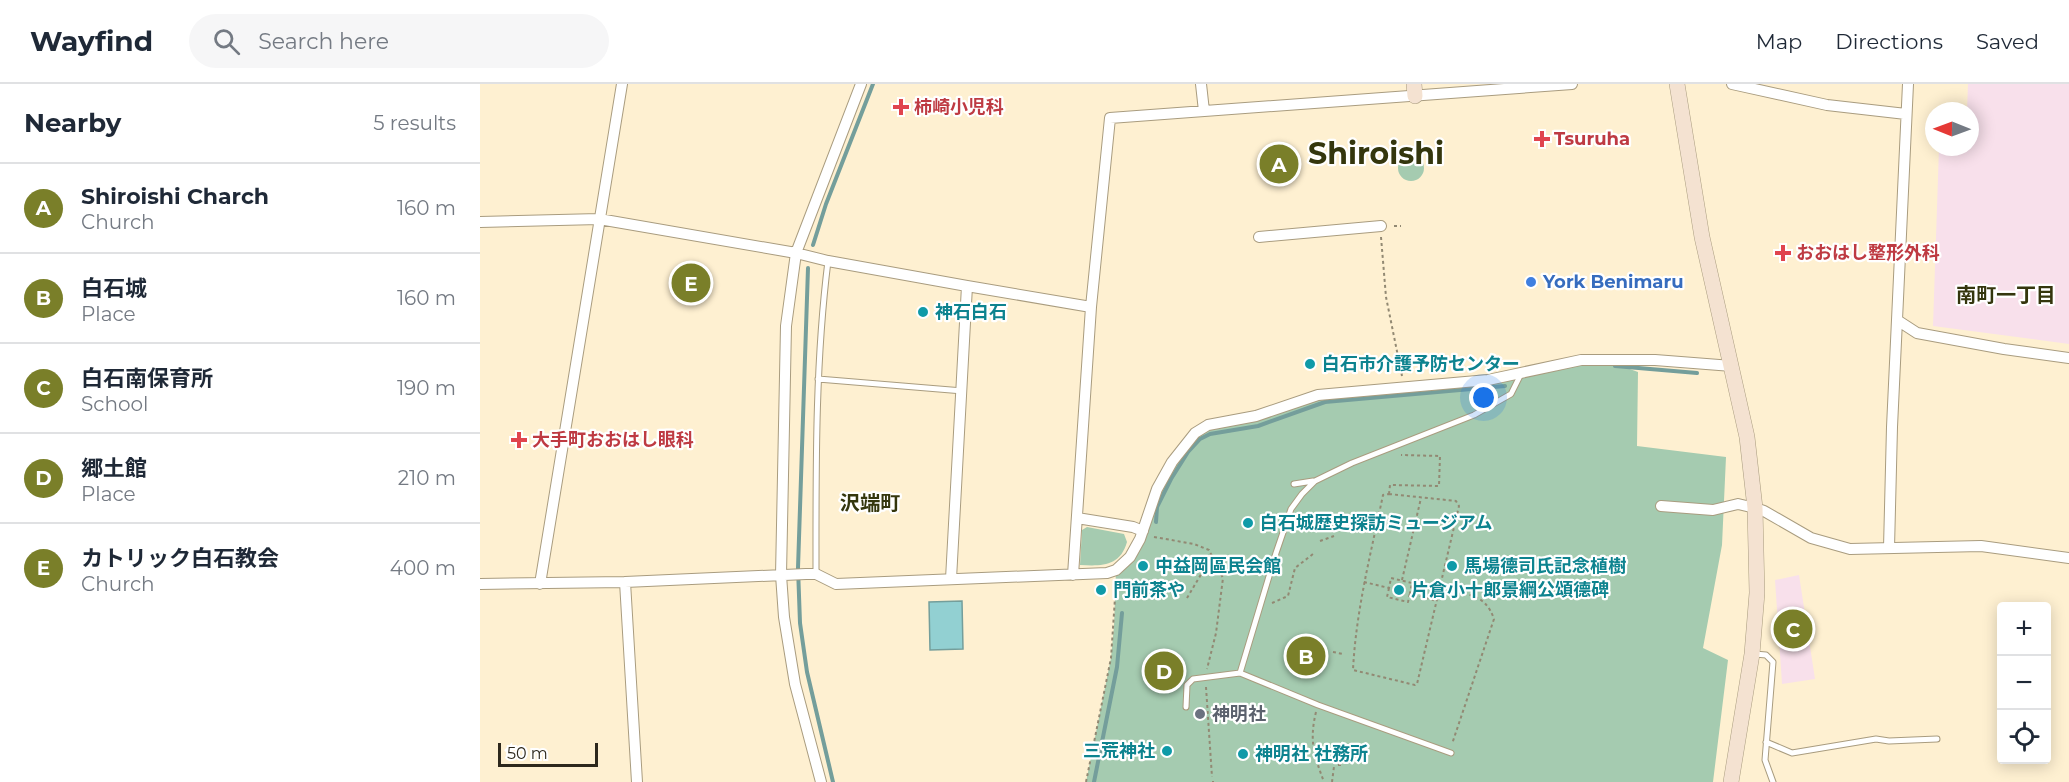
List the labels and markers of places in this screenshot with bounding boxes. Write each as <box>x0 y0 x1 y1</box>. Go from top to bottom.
place label: 柿崎小児科 <box>914 96 1004 118</box>
marker: 柿崎小児科 <box>892 98 910 116</box>
place label: Tsuruha <box>1554 128 1630 150</box>
marker: Tsuruha <box>1535 132 1549 146</box>
pin: A <box>1260 142 1298 187</box>
place label: おおはし整形外科 <box>1796 242 1940 264</box>
marker: おおはし整形外科 <box>1774 244 1792 262</box>
pin: E <box>672 260 710 306</box>
place label: York Benimaru <box>1542 271 1684 293</box>
marker: York Benimaru <box>1524 275 1538 289</box>
place label: 神石白石 <box>935 301 1007 323</box>
marker: 神石白石 <box>916 305 930 319</box>
place label: 白石市介護予防センター <box>1322 353 1520 375</box>
marker: 白石市介護予防センター <box>1303 357 1317 371</box>
place label: 大手町おおはし眼科 <box>532 429 694 451</box>
marker: 大手町おおはし眼科 <box>510 431 528 449</box>
place label: 白石城歴史探訪ミュージアム <box>1260 512 1492 534</box>
marker: 白石城歴史探訪ミュージアム <box>1241 516 1255 530</box>
place label: 中益岡區民会館 <box>1155 555 1281 577</box>
place label: 馬場德司氏記念植樹 <box>1464 555 1626 577</box>
marker: 中益岡區民会館 <box>1136 559 1150 573</box>
marker: 馬場德司氏記念植樹 <box>1445 559 1459 573</box>
place label: 門前茶や <box>1113 579 1185 601</box>
place label: 片倉小十郎景綱公頌德碑 <box>1411 579 1609 601</box>
marker: 門前茶や <box>1094 583 1108 597</box>
marker: 片倉小十郎景綱公頌德碑 <box>1392 583 1406 597</box>
pin: C <box>1774 606 1812 652</box>
pin: B <box>1286 634 1326 678</box>
pin: D <box>1144 648 1184 694</box>
place label: 神明社 <box>1212 703 1266 725</box>
marker: 神明社 <box>1193 707 1207 721</box>
place label: 三荒神社 <box>1083 740 1155 762</box>
place label: 神明社 社務所 <box>1255 743 1368 765</box>
marker: 三荒神社 <box>1160 744 1174 758</box>
marker: 神明社 社務所 <box>1236 747 1250 761</box>

